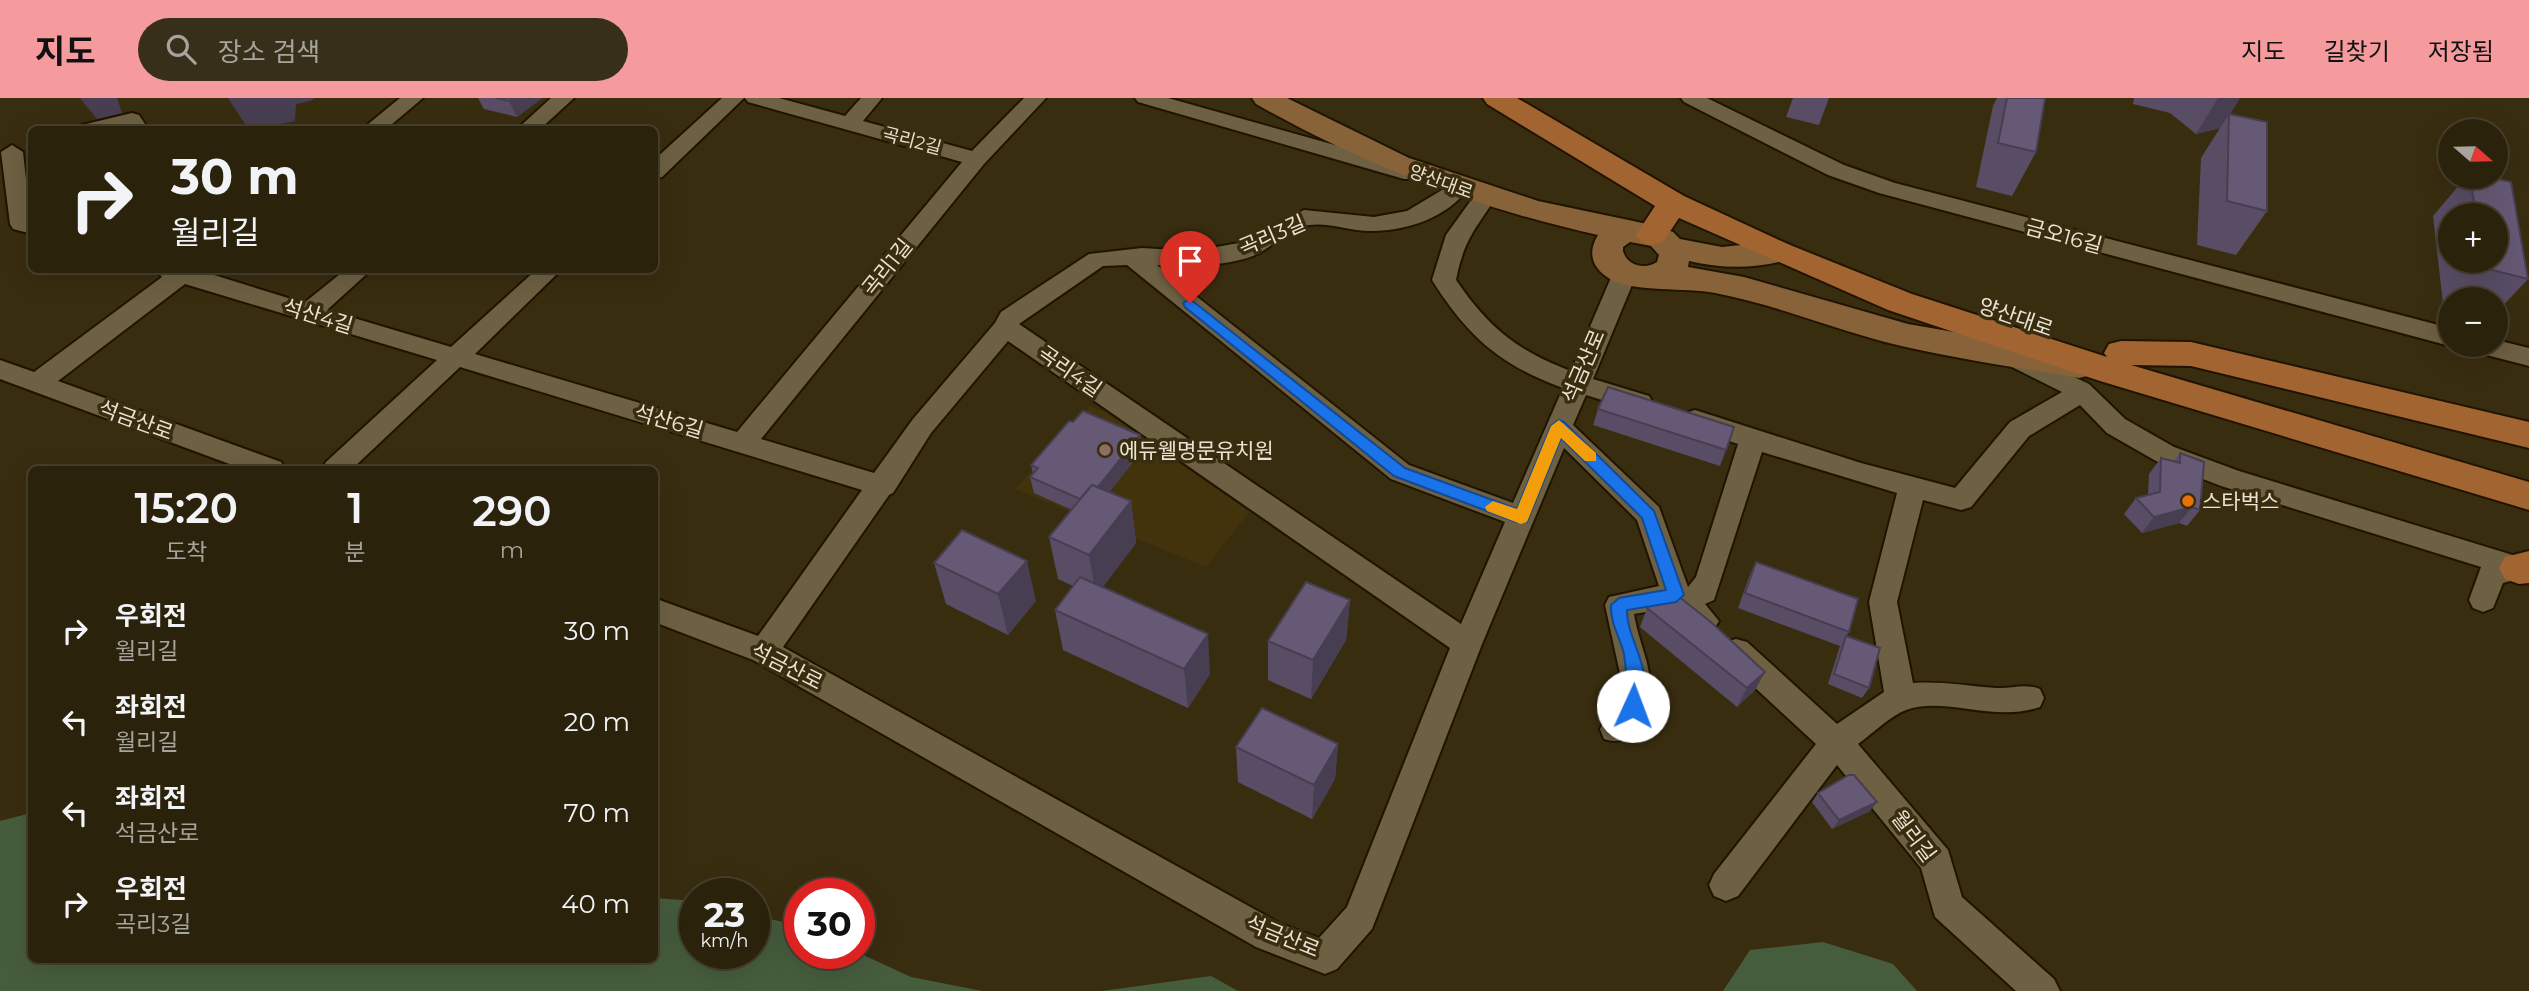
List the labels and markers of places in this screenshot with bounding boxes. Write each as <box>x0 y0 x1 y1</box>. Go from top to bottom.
pin <box>1160 231 1220 303</box>
place label: 에듀웰명문유치원 <box>1119 438 1274 463</box>
marker: 에듀웰명문유치원 <box>1097 442 1113 458</box>
place label: 스타벅스 <box>2202 489 2279 514</box>
marker: 스타벅스 <box>2180 493 2196 509</box>

